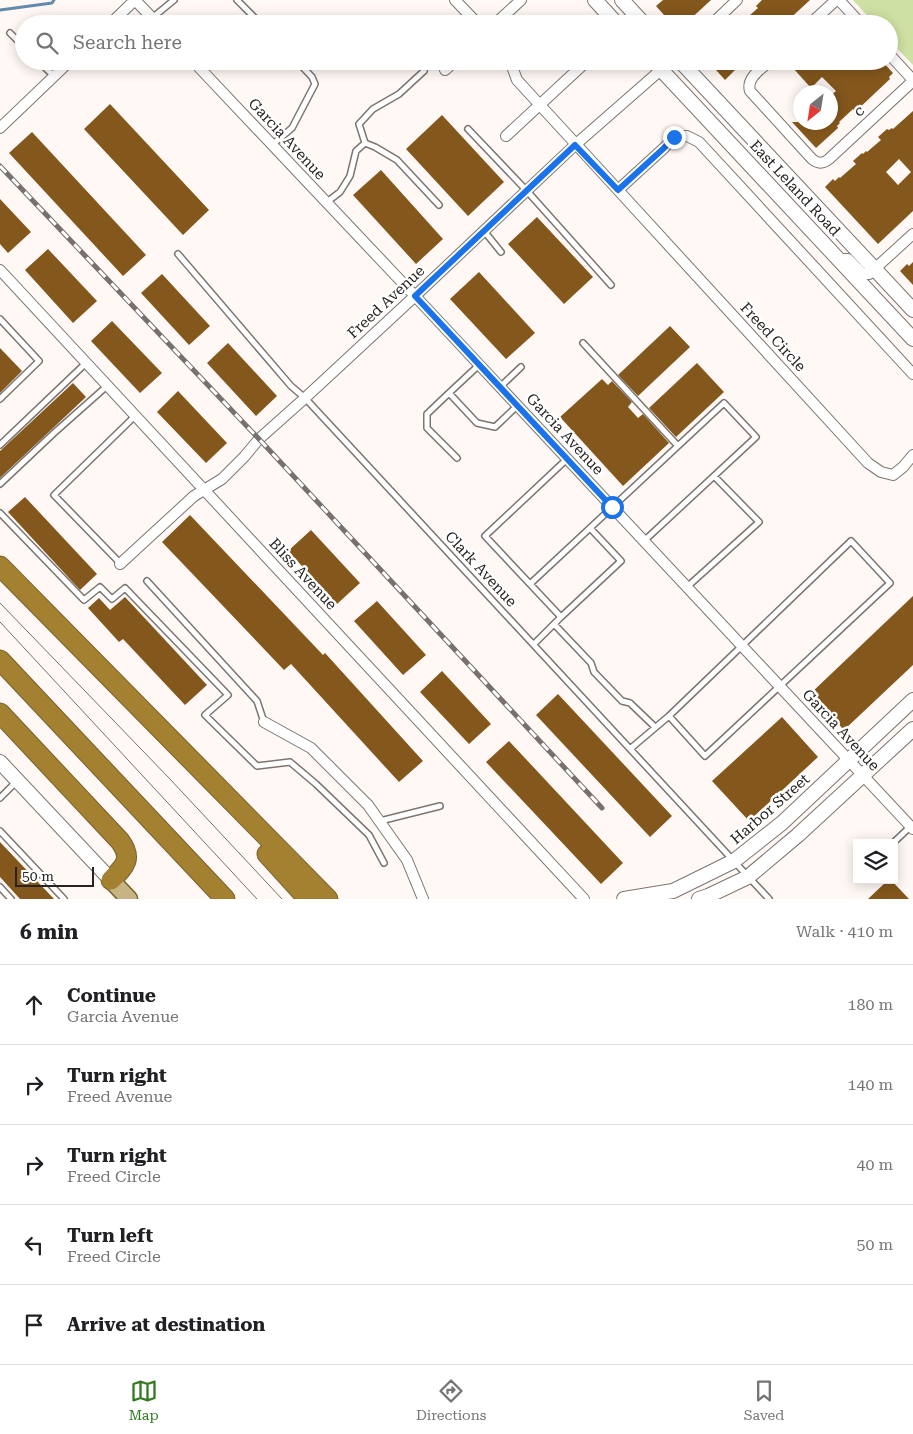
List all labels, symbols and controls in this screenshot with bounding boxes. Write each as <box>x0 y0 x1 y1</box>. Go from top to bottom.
search box <box>15 15 898 70</box>
icon: search <box>33 29 61 57</box>
text: Search here <box>73 31 182 54</box>
north arrow <box>793 85 838 130</box>
street label: Garcia Avenue <box>245 94 329 184</box>
street label: c <box>850 102 868 120</box>
route end <box>663 126 686 149</box>
street label: East Leland Road <box>746 136 844 240</box>
street label: Freed Avenue <box>344 262 428 342</box>
street label: Freed Circle <box>736 299 810 375</box>
street label: Garcia Avenue <box>523 389 607 479</box>
route start <box>601 496 624 519</box>
street label: Clark Avenue <box>441 527 521 611</box>
street label: Bliss Avenue <box>265 534 341 614</box>
street label: Garcia Avenue <box>799 685 883 775</box>
street label: Harbor Street <box>727 770 813 848</box>
map controls <box>853 839 898 884</box>
button: layers <box>853 839 898 884</box>
scale bar <box>15 864 94 887</box>
text: 50 m <box>22 868 54 884</box>
text: 6 min <box>20 920 78 944</box>
text: Walk · 410 m <box>796 922 893 941</box>
text: Continue <box>67 984 156 1007</box>
icon: ahead <box>20 991 48 1019</box>
text: 180 m <box>847 995 893 1014</box>
text: Garcia Avenue <box>67 1007 179 1026</box>
text: Turn right <box>67 1064 167 1087</box>
icon: right <box>20 1071 48 1099</box>
text: 140 m <box>847 1075 893 1094</box>
text: Freed Avenue <box>67 1087 172 1106</box>
text: Turn right <box>67 1144 167 1167</box>
icon: right <box>20 1151 48 1179</box>
text: 40 m <box>856 1155 893 1174</box>
text: Freed Circle <box>67 1167 161 1186</box>
text: Turn left <box>67 1224 153 1247</box>
icon: left <box>20 1231 48 1259</box>
text: 50 m <box>856 1235 893 1254</box>
text: Freed Circle <box>67 1247 161 1266</box>
icon: arrive <box>20 1311 48 1339</box>
text: Arrive at destination <box>67 1313 265 1336</box>
tab: Map <box>129 1377 159 1423</box>
tab: Directions <box>416 1377 486 1423</box>
tab: Saved <box>744 1377 784 1423</box>

